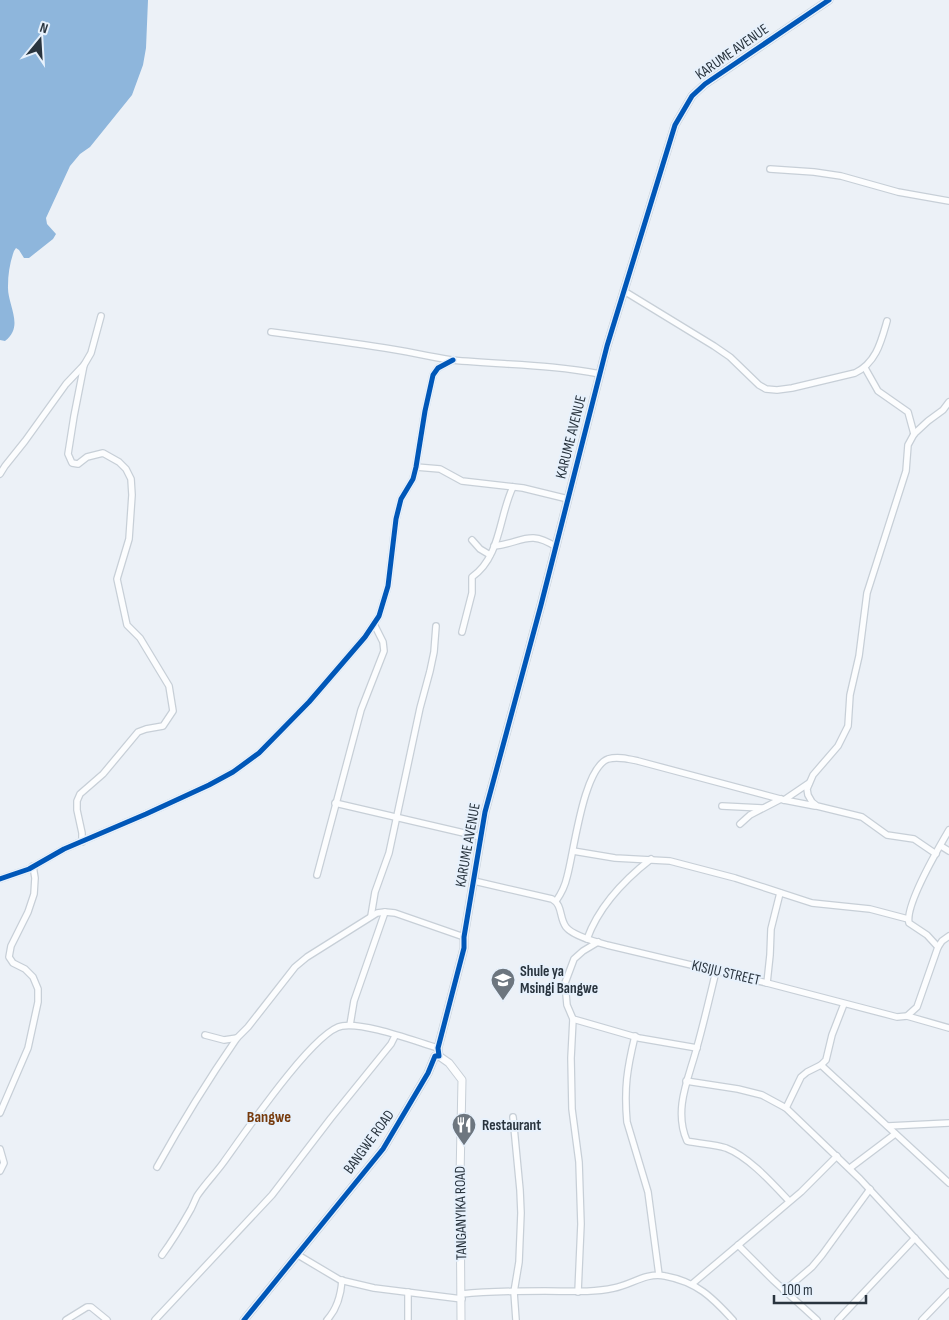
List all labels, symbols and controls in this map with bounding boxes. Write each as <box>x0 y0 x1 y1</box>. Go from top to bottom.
north arrow <box>15 15 65 65</box>
text: N <box>38 19 50 37</box>
street label: KARUME AVENUE <box>692 20 772 84</box>
street label: KARUME AVENUE <box>551 393 591 481</box>
street label: KARUME AVENUE <box>451 801 485 889</box>
street label: KISIJU STREET <box>690 956 762 990</box>
place label: Shule ya Msingi Bangwe <box>520 962 598 998</box>
school or university icon: Shule ya Msingi Bangwe <box>490 967 516 1001</box>
street label: BANGWE ROAD <box>339 1106 399 1178</box>
district label: Bangwe <box>247 1108 291 1127</box>
restaurant icon: Restaurant <box>451 1112 477 1146</box>
place label: Restaurant <box>482 1116 541 1135</box>
street label: TANGANYIKA ROAD <box>451 1166 471 1260</box>
scale bar <box>774 1272 866 1304</box>
text: 100 m <box>782 1281 813 1300</box>

